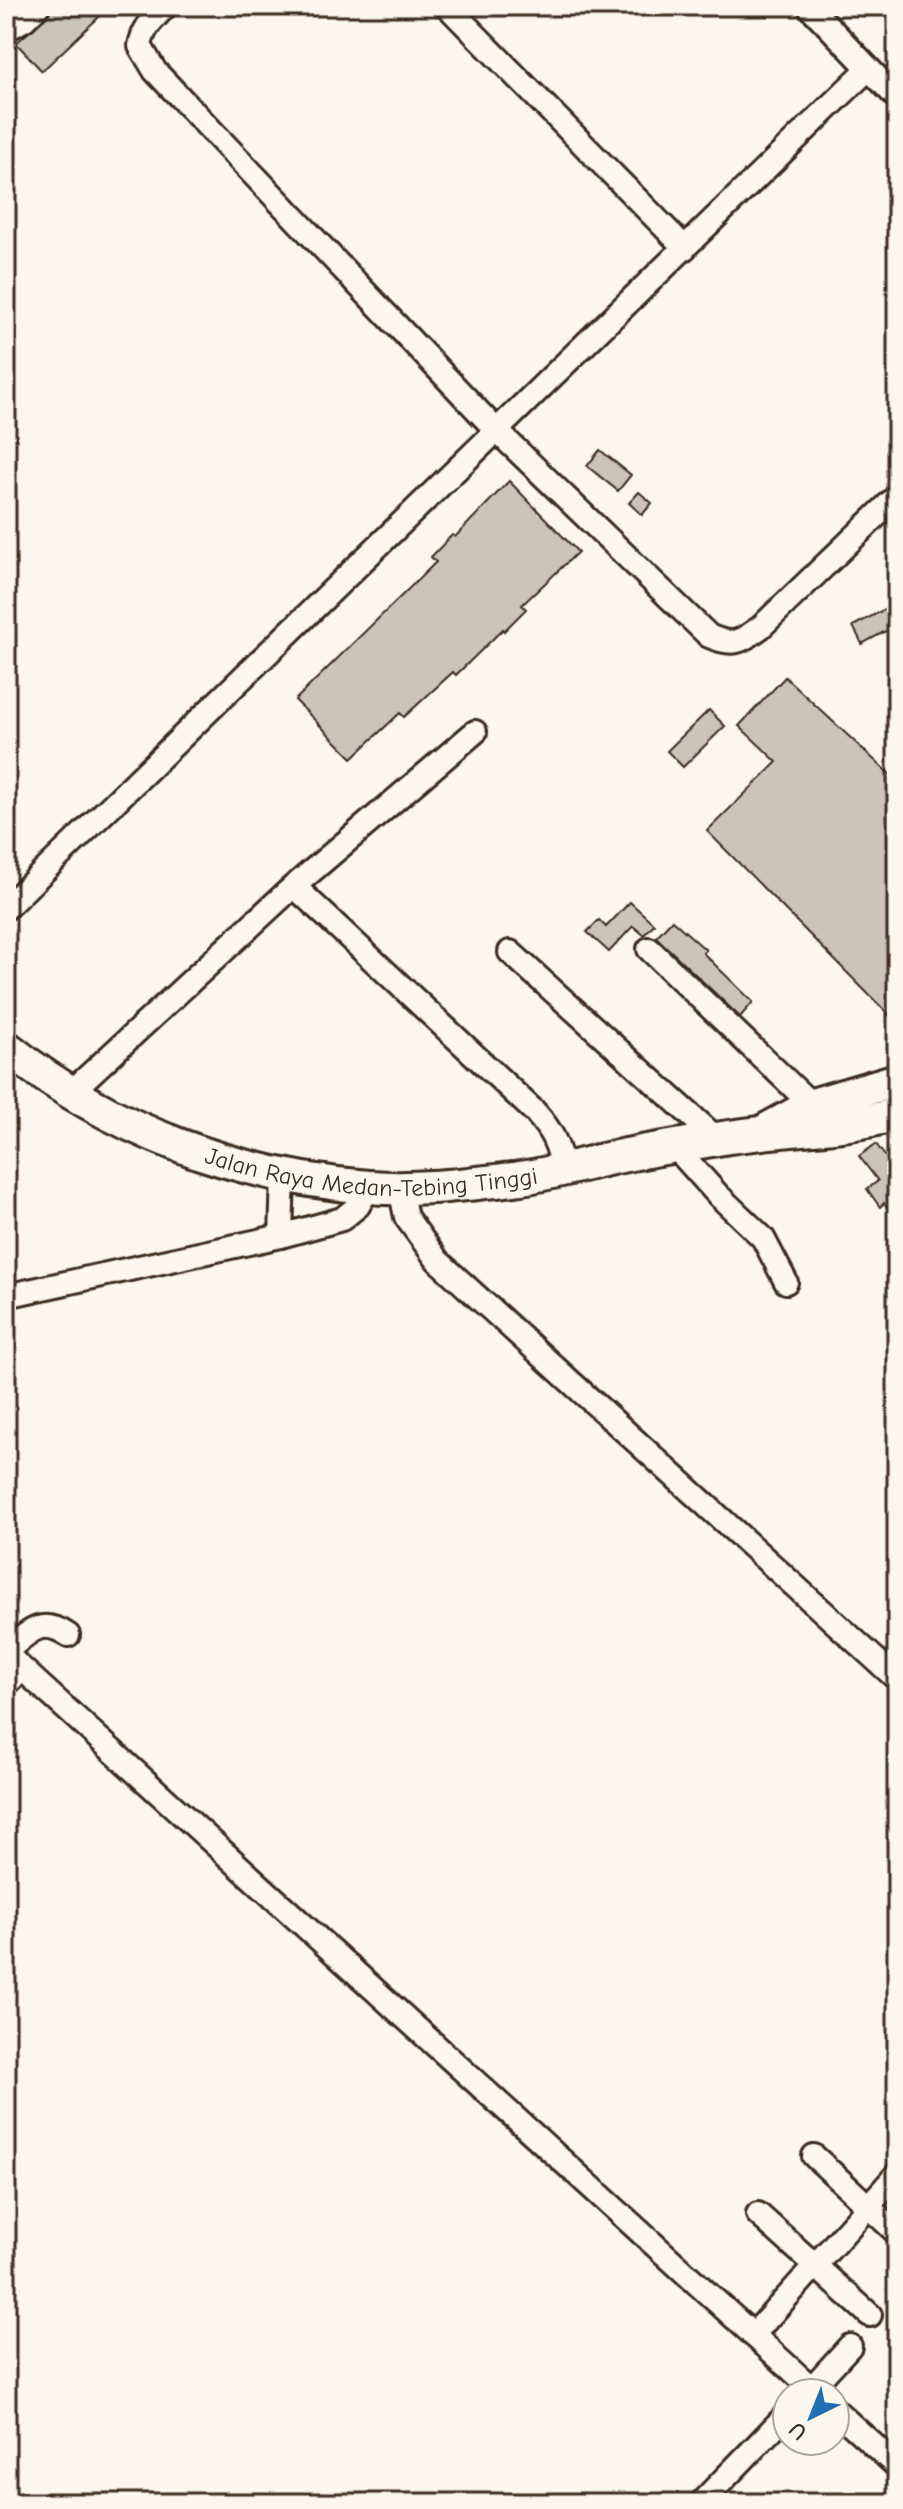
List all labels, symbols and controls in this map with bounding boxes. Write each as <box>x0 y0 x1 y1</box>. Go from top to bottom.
street label: Jalan Raya Medan-Tebing Tinggi <box>202 1141 540 1202</box>
north arrow <box>771 2377 851 2457</box>
text: U <box>784 2416 812 2445</box>

